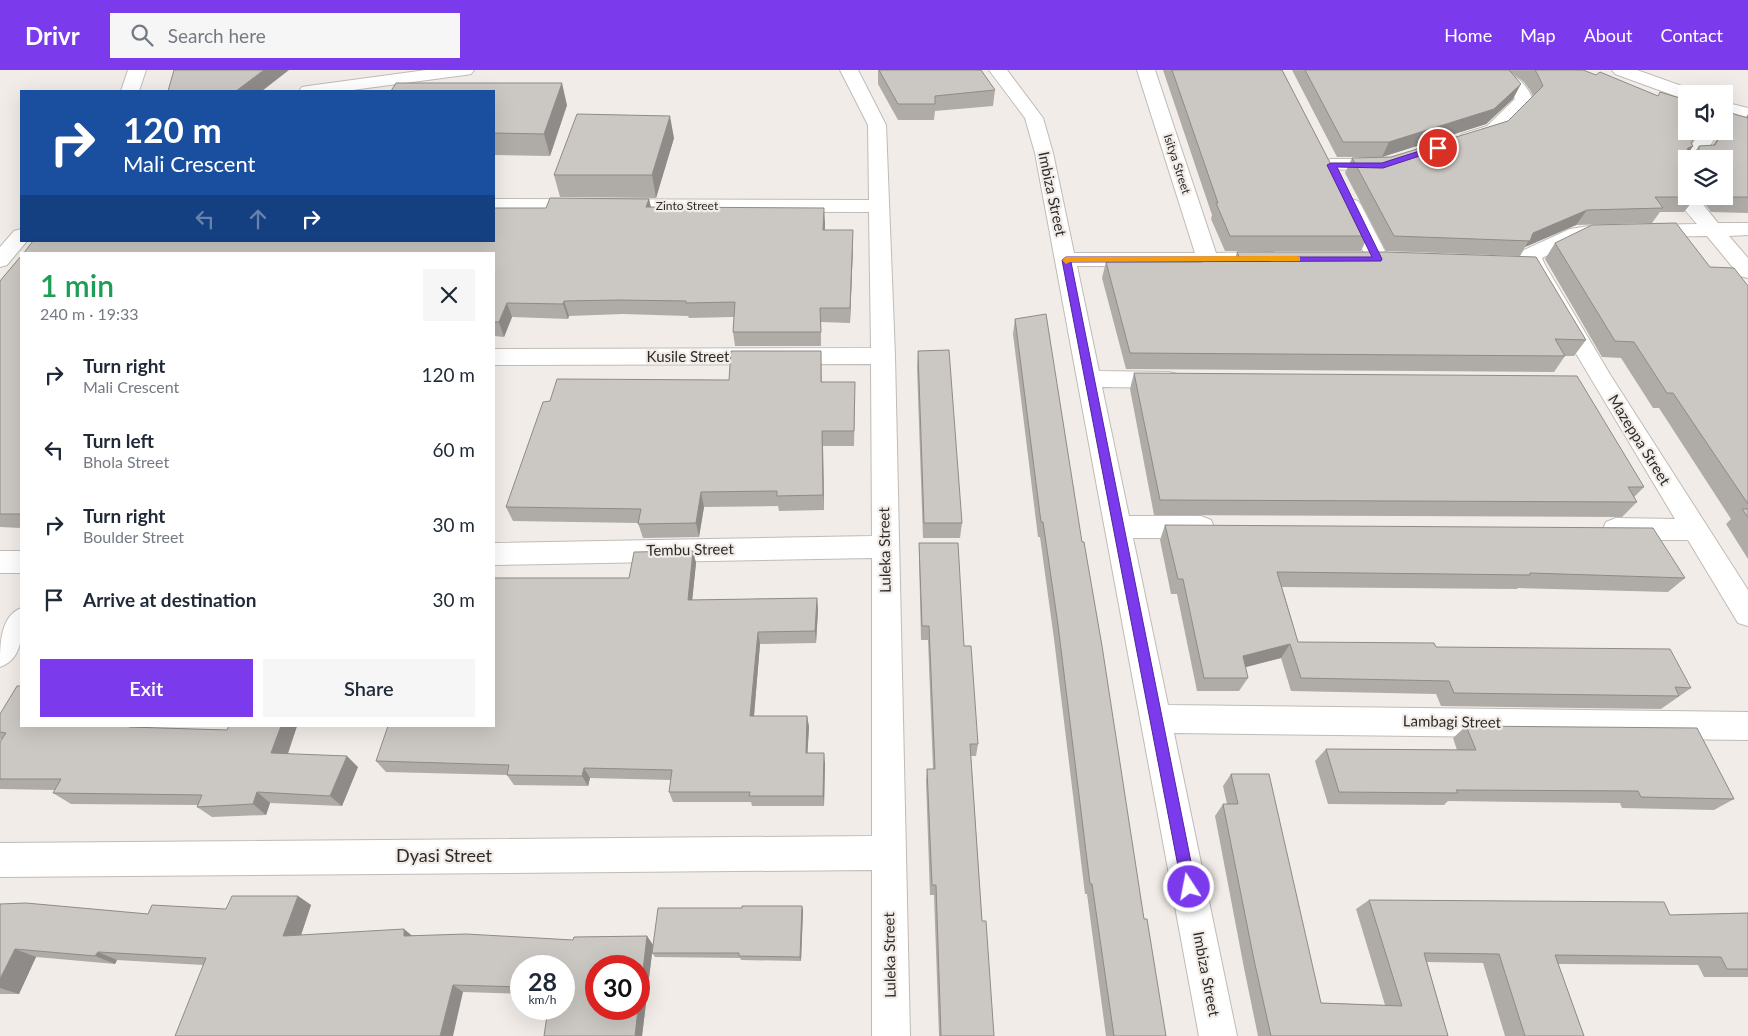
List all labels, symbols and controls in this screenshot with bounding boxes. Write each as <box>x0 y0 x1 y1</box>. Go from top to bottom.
search box <box>110 13 460 58</box>
text: Drivr <box>25 21 80 50</box>
icon: search <box>128 21 156 49</box>
text: Search here <box>168 24 266 47</box>
text: Home <box>1444 24 1492 46</box>
text: Map <box>1520 24 1556 46</box>
text: About <box>1584 24 1633 46</box>
text: Contact <box>1661 24 1723 46</box>
map controls <box>1678 85 1733 205</box>
button: sound <box>1678 85 1733 140</box>
text: 120 m <box>123 108 222 150</box>
icon: right <box>40 110 105 175</box>
pin <box>1417 127 1459 169</box>
street label: Isitya Street <box>1161 132 1194 196</box>
icon: arrive <box>1424 134 1452 162</box>
text: Mali Crescent <box>123 150 255 177</box>
street label: Imbiza Street <box>1035 150 1071 238</box>
button: layers <box>1678 150 1733 205</box>
street label: Zinto Street <box>656 198 719 213</box>
icon: left <box>191 205 219 233</box>
icon: ahead <box>244 205 272 233</box>
icon: right <box>297 205 325 233</box>
text: 1 min <box>40 267 114 303</box>
button: close <box>423 269 475 321</box>
text: 240 m · 19:33 <box>40 304 139 323</box>
street label: Kusile Street <box>647 347 730 365</box>
text: Turn right <box>83 354 165 377</box>
icon: right <box>40 361 68 389</box>
text: 120 m <box>421 363 475 386</box>
text: Mali Crescent <box>83 377 179 396</box>
street label: Mazeppa Street <box>1605 391 1675 489</box>
text: Turn left <box>83 429 154 452</box>
icon: left <box>40 436 68 464</box>
text: 60 m <box>432 438 475 461</box>
text: Bhola Street <box>83 452 169 471</box>
text: Turn right <box>83 504 165 527</box>
street label: Luleka Street <box>874 506 894 593</box>
icon: right <box>40 511 68 539</box>
text: 30 m <box>432 513 475 536</box>
text: Boulder Street <box>83 527 184 546</box>
street label: Tembu Street <box>646 539 734 559</box>
icon: arrive <box>40 586 68 614</box>
text: Arrive at destination <box>83 588 256 611</box>
text: 30 m <box>432 588 475 611</box>
button: Exit <box>40 659 253 717</box>
button: Share <box>263 659 475 717</box>
street label: Lambagi Street <box>1403 711 1502 731</box>
street label: Dyasi Street <box>396 844 492 866</box>
position arrow <box>1162 860 1214 912</box>
street label: Luleka Street <box>879 911 899 998</box>
street label: Imbiza Street <box>1190 930 1224 1018</box>
speed limit sign: 30 <box>585 955 650 1020</box>
text: 28 <box>528 966 557 996</box>
text: km/h <box>528 992 557 1007</box>

